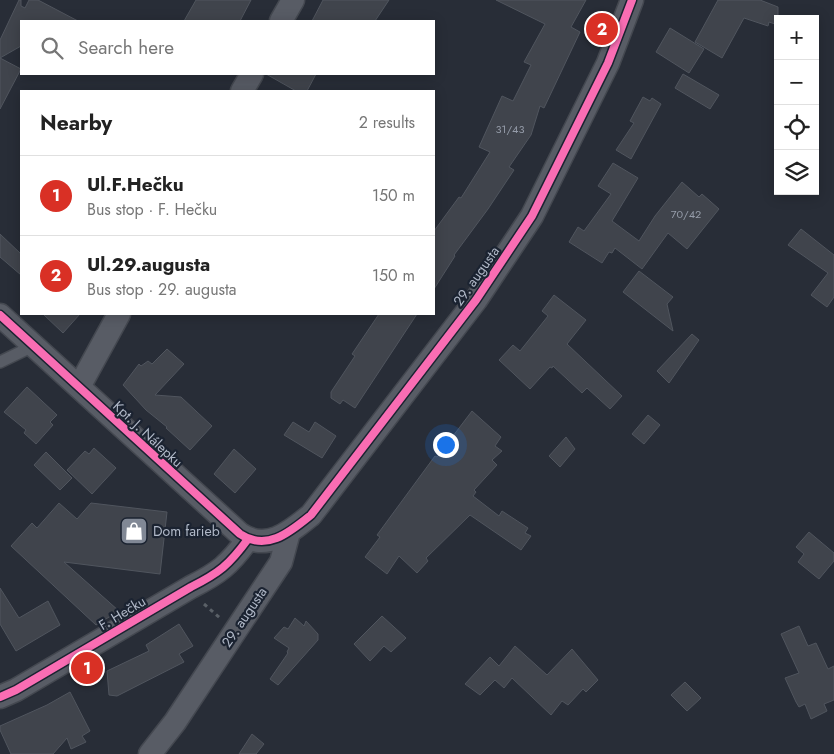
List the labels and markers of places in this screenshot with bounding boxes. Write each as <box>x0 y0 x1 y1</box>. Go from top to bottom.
pin: 2 <box>586 10 618 48</box>
shop icon: Dom farieb <box>119 516 149 546</box>
place label: Dom farieb <box>153 521 220 541</box>
pin: 1 <box>71 649 103 687</box>

